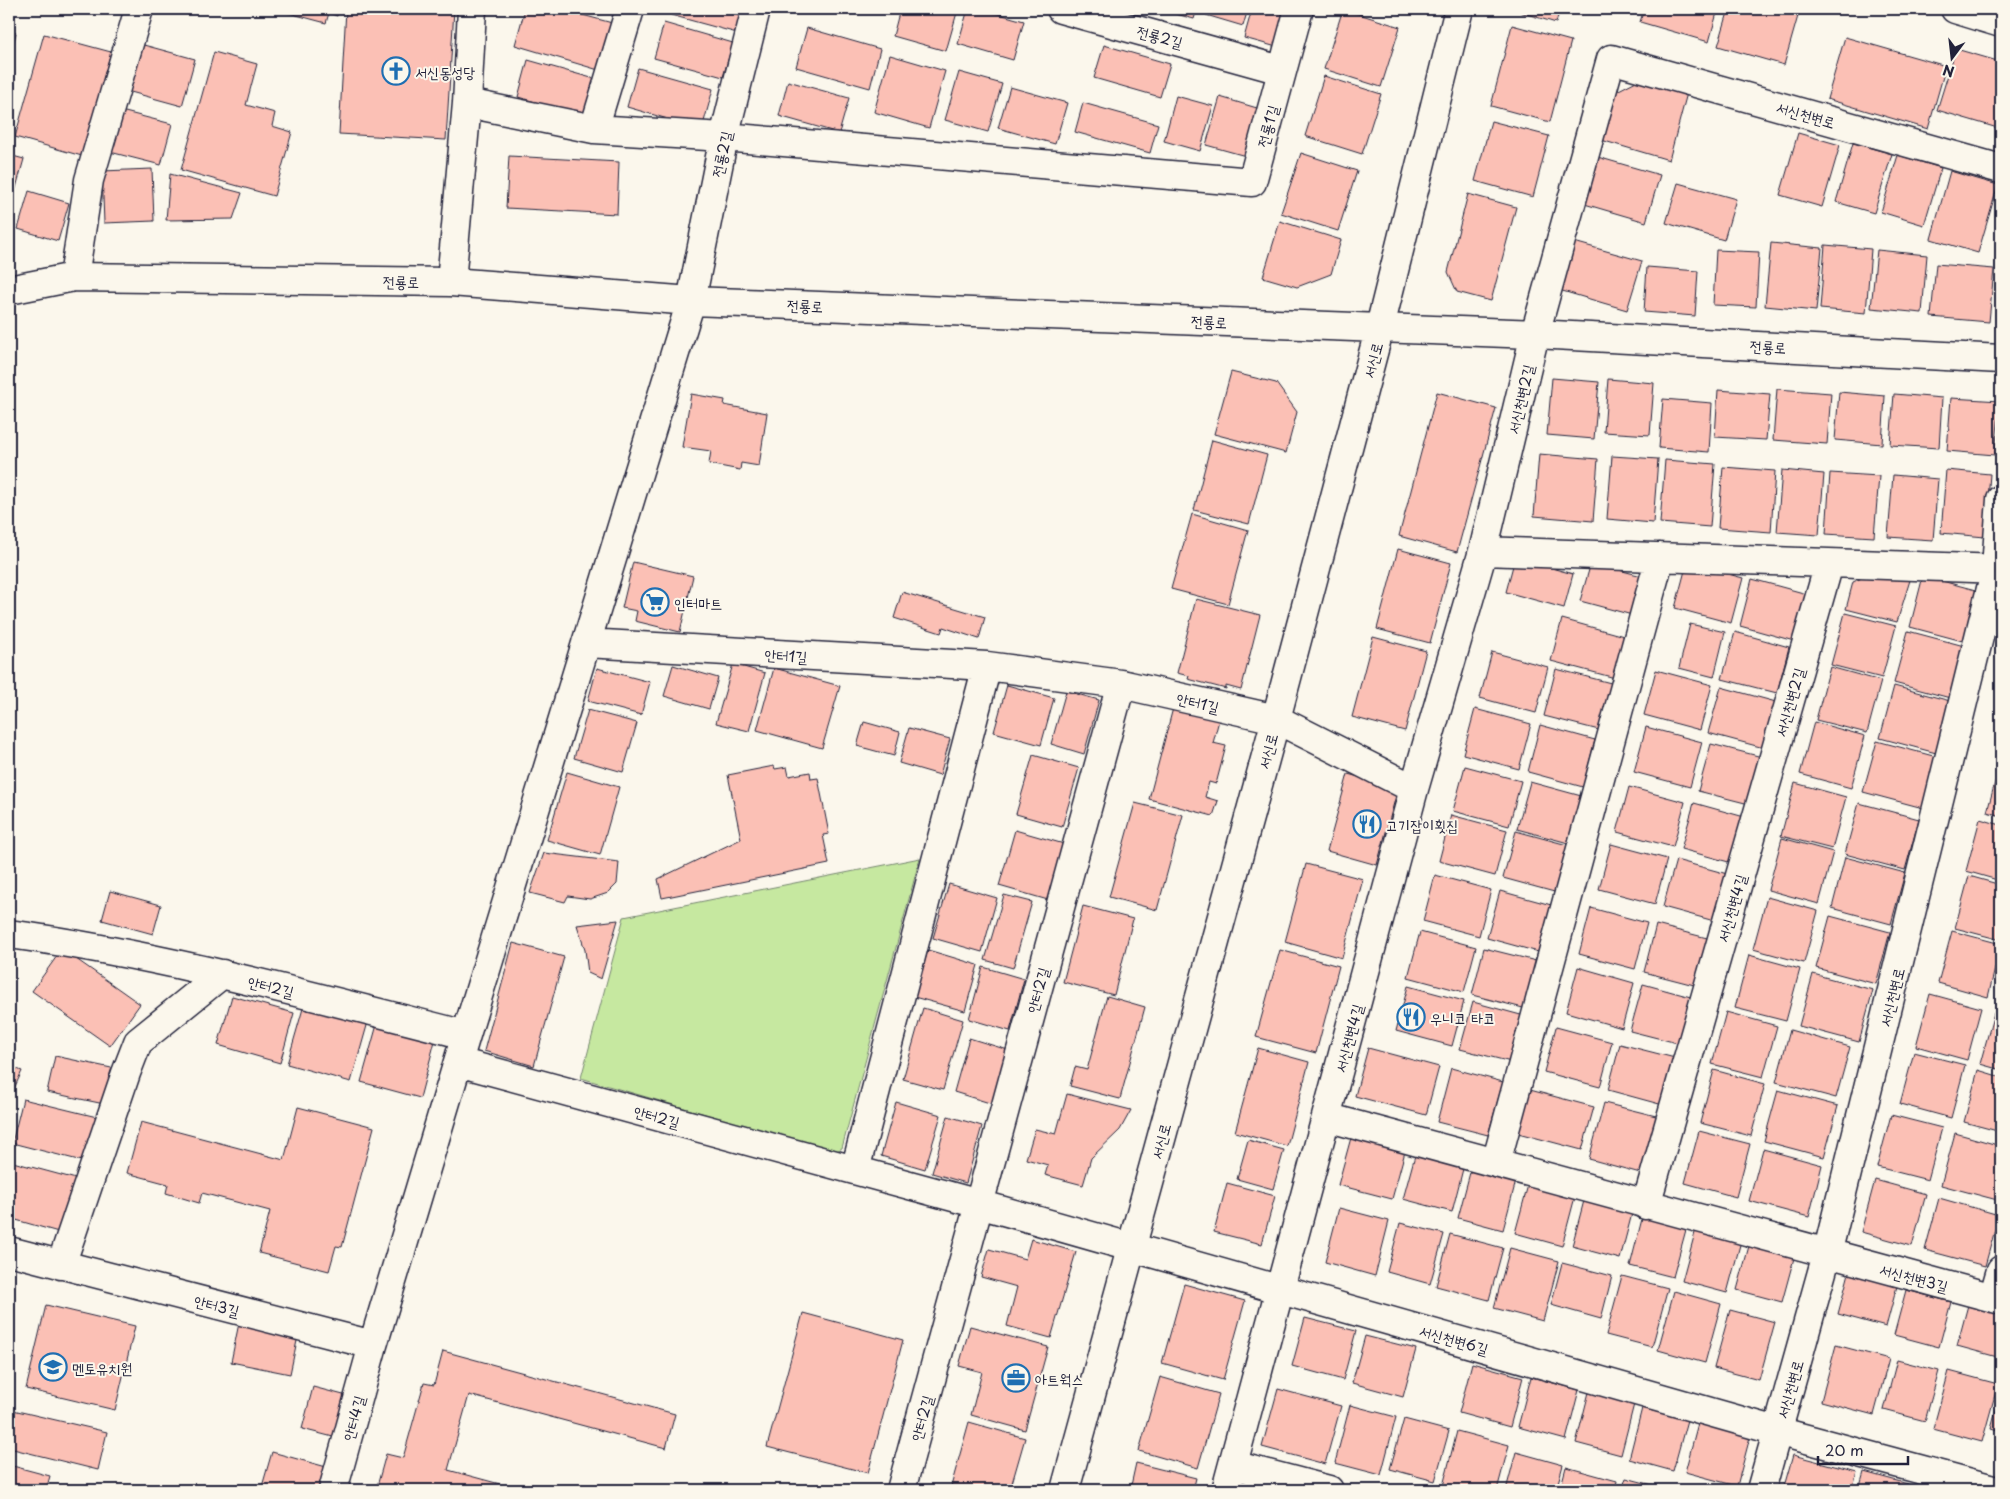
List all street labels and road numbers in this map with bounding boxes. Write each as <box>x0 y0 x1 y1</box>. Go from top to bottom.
street label: 전룡2길 <box>1134 19 1186 53</box>
street label: 서신천변로 <box>1774 95 1838 133</box>
street label: 전룡1길 <box>1250 102 1284 150</box>
street label: 전룡2길 <box>705 129 737 179</box>
street label: 전룡로 <box>383 269 419 293</box>
street label: 전룡로 <box>787 293 823 317</box>
street label: 전룡로 <box>1191 309 1227 333</box>
street label: 전룡로 <box>1749 334 1787 358</box>
street label: 서신로 <box>1356 340 1388 380</box>
street label: 서신천변2길 <box>1501 362 1539 436</box>
street label: 안터1길 <box>764 642 808 668</box>
street label: 서신천변2길 <box>1768 665 1810 739</box>
street label: 안터1길 <box>1174 686 1222 718</box>
street label: 서신로 <box>1251 731 1283 771</box>
street label: 서신천변4길 <box>1710 871 1752 945</box>
street label: 안터2길 <box>1020 964 1054 1016</box>
street label: 서신천변로 <box>1873 965 1909 1029</box>
street label: 안터2길 <box>245 969 297 1003</box>
street label: 서신천변4길 <box>1328 1001 1368 1075</box>
street label: 안터2길 <box>631 1099 683 1133</box>
street label: 서신로 <box>1144 1121 1176 1161</box>
street label: 서신천변3길 <box>1877 1257 1951 1297</box>
street label: 안터3길 <box>192 1288 242 1322</box>
street label: 서신천변6길 <box>1417 1318 1491 1360</box>
street label: 서신천변로 <box>1770 1357 1808 1421</box>
street label: 안터2길 <box>904 1392 938 1444</box>
street label: 안터4길 <box>336 1393 370 1443</box>

